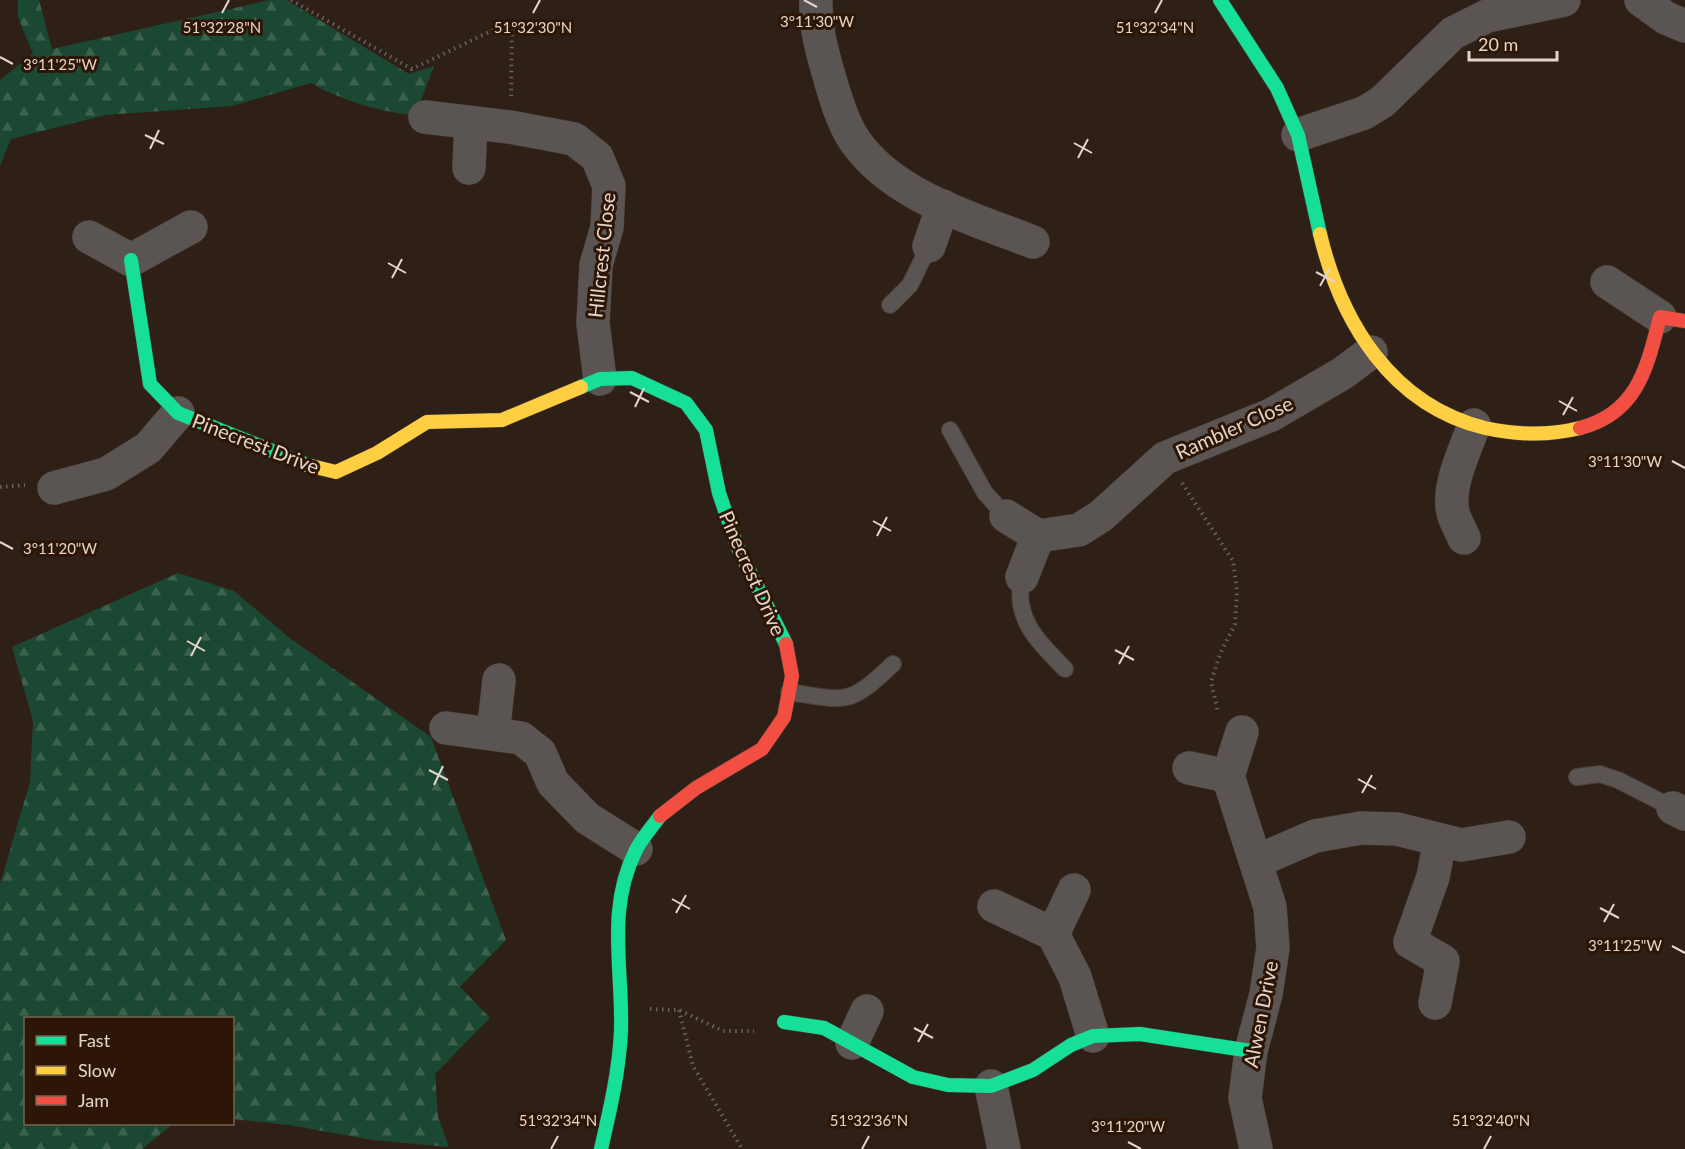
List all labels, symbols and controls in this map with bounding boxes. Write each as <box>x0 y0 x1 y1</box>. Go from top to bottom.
text: 3°11'30"W <box>780 12 854 30</box>
text: 51°32'28"N <box>183 18 261 36</box>
text: 51°32'30"N <box>494 18 572 36</box>
text: 51°32'34"N <box>1116 18 1194 36</box>
scale bar <box>1469 24 1558 62</box>
text: 20 m <box>1478 33 1518 55</box>
text: 3°11'25"W <box>23 55 97 73</box>
street label: Hillcrest Close <box>582 191 620 319</box>
street label: Rambler Close <box>1172 390 1296 464</box>
street label: Pinecrest Drive <box>189 408 323 478</box>
text: 3°11'30"W <box>1588 452 1662 470</box>
street label: Pinecrest Drive <box>715 507 791 639</box>
text: 3°11'20"W <box>23 539 97 557</box>
text: 3°11'25"W <box>1588 936 1662 954</box>
street label: Alwen Drive <box>1238 959 1282 1069</box>
legend <box>24 1017 234 1125</box>
text: Fast <box>78 1029 111 1051</box>
text: Slow <box>78 1059 116 1081</box>
text: Jam <box>78 1089 109 1111</box>
text: 51°32'34"N <box>519 1111 597 1129</box>
text: 51°32'36"N <box>830 1111 908 1129</box>
text: 51°32'40"N <box>1452 1111 1530 1129</box>
text: 3°11'20"W <box>1091 1117 1165 1135</box>

